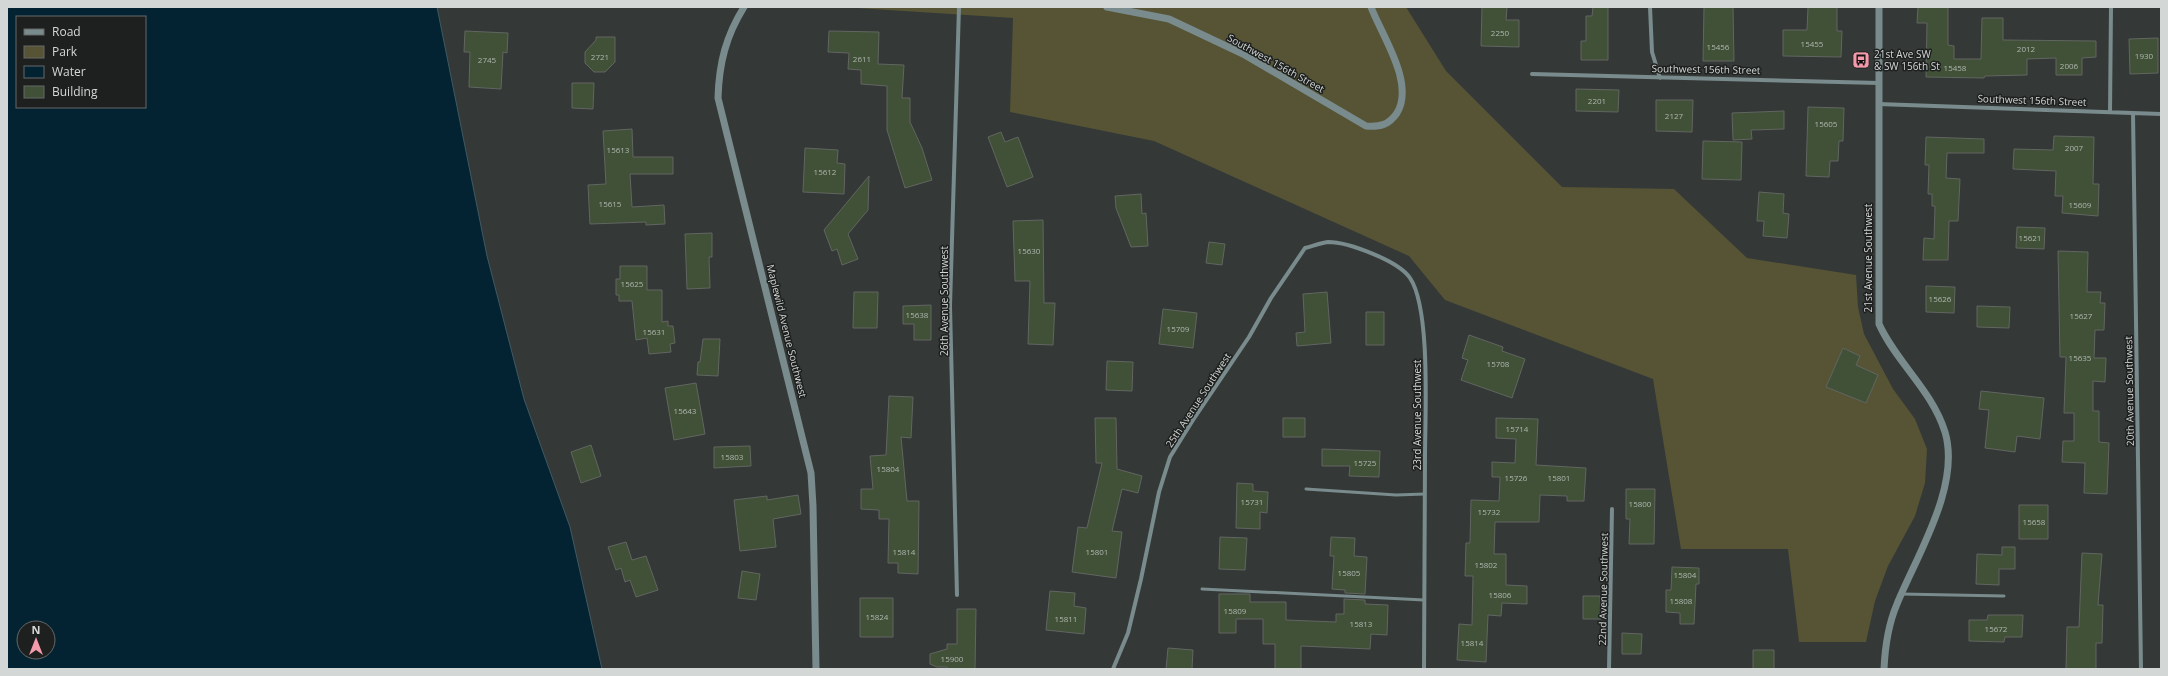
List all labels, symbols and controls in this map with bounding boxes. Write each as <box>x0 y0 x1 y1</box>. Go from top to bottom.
legend <box>16 16 146 108</box>
text: Road <box>52 23 81 40</box>
house number: 2250 <box>1491 27 1510 38</box>
street label: Southwest 156th Street <box>1225 30 1327 96</box>
house number: 15455 <box>1801 38 1824 49</box>
house number: 15456 <box>1707 41 1730 52</box>
text: Park <box>52 43 78 60</box>
house number: 2012 <box>2017 43 2036 54</box>
place label: 21st Ave SW & SW 156th St <box>1874 47 1940 73</box>
bus stop icon: 21st Ave SW & SW 156th St <box>1851 50 1871 70</box>
house number: 1930 <box>2135 50 2154 61</box>
house number: 2721 <box>591 51 609 62</box>
house number: 2611 <box>853 53 871 64</box>
house number: 2745 <box>478 54 497 65</box>
house number: 2006 <box>2060 60 2079 71</box>
street label: Southwest 156th Street <box>1651 61 1761 77</box>
house number: 15458 <box>1944 62 1967 73</box>
text: Water <box>52 63 86 80</box>
text: Building <box>52 83 98 100</box>
street label: Southwest 156th Street <box>1977 91 2087 109</box>
house number: 2201 <box>1588 95 1606 106</box>
house number: 2127 <box>1665 110 1684 121</box>
house number: 15605 <box>1815 118 1838 129</box>
house number: 2007 <box>2065 142 2084 153</box>
house number: 15613 <box>607 144 630 155</box>
house number: 15612 <box>814 166 837 177</box>
house number: 15615 <box>599 198 622 209</box>
house number: 15609 <box>2069 199 2092 210</box>
street label: 21st Avenue Southwest <box>1861 203 1875 312</box>
house number: 15621 <box>2019 232 2041 243</box>
street label: 26th Avenue Southwest <box>937 245 951 356</box>
house number: 15630 <box>1018 245 1041 256</box>
street label: Maplewild Avenue Southwest <box>764 263 810 399</box>
house number: 15625 <box>621 278 644 289</box>
house number: 15626 <box>1929 293 1952 304</box>
house number: 15638 <box>906 309 929 320</box>
house number: 15627 <box>2070 310 2093 321</box>
house number: 15709 <box>1167 323 1190 334</box>
house number: 15631 <box>643 326 665 337</box>
street label: 20th Avenue Southwest <box>2121 335 2137 446</box>
street label: 25th Avenue Southwest <box>1162 350 1234 450</box>
house number: 15635 <box>2069 352 2092 363</box>
house number: 15708 <box>1487 358 1510 369</box>
street label: 23rd Avenue Southwest <box>1410 359 1424 470</box>
house number: 15643 <box>674 405 697 416</box>
house number: 15714 <box>1506 423 1529 434</box>
house number: 15803 <box>721 451 744 462</box>
house number: 15725 <box>1354 457 1377 468</box>
house number: 15804 <box>877 463 900 474</box>
house number: 15726 <box>1505 472 1528 483</box>
house number: 15801 <box>1548 472 1570 483</box>
house number: 15731 <box>1241 496 1263 507</box>
house number: 15800 <box>1629 498 1652 509</box>
house number: 15732 <box>1478 506 1501 517</box>
house number: 15658 <box>2023 516 2046 527</box>
street label: 22nd Avenue Southwest <box>1595 532 1611 645</box>
house number: 15814 <box>893 546 916 557</box>
house number: 15801 <box>1086 546 1108 557</box>
house number: 15802 <box>1475 559 1498 570</box>
house number: 15805 <box>1338 567 1361 578</box>
house number: 15804 <box>1674 569 1697 580</box>
house number: 15806 <box>1489 589 1512 600</box>
house number: 15808 <box>1670 595 1693 606</box>
house number: 15809 <box>1224 605 1247 616</box>
house number: 15824 <box>866 611 889 622</box>
house number: 15811 <box>1055 613 1077 624</box>
house number: 15813 <box>1350 618 1373 629</box>
north arrow <box>16 620 56 660</box>
text: N <box>32 622 40 637</box>
house number: 15672 <box>1985 623 2008 634</box>
house number: 15814 <box>1461 637 1484 648</box>
house number: 15900 <box>941 653 964 664</box>

